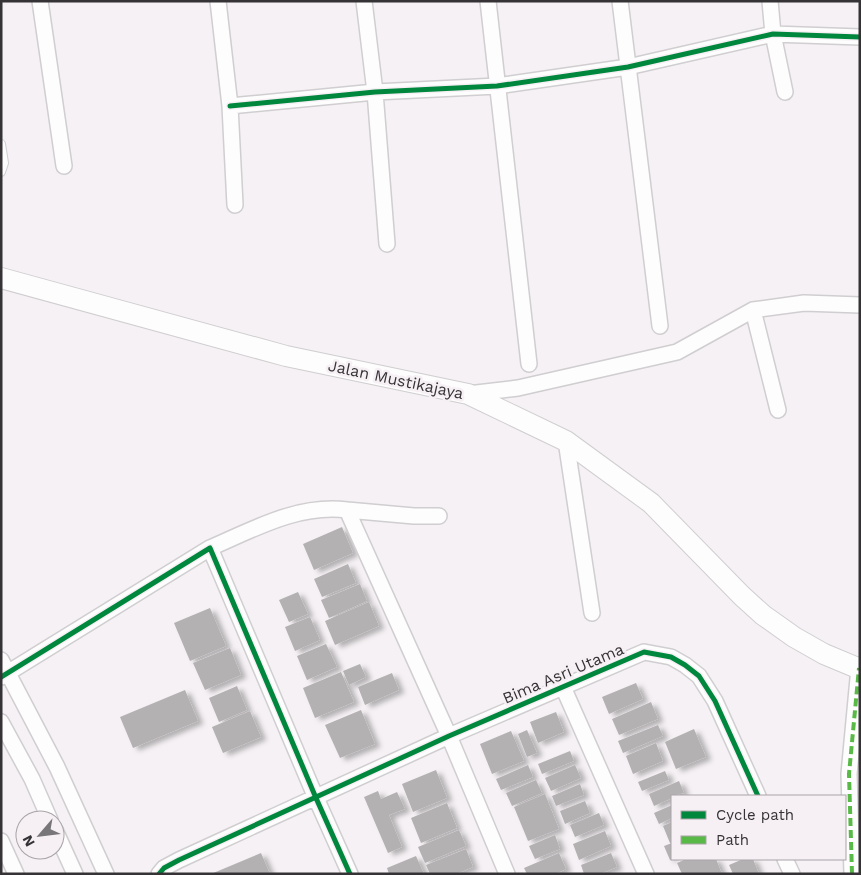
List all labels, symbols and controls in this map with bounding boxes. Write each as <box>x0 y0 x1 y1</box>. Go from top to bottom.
street label: Jalan Mustikajaya <box>326 356 465 403</box>
street label: Bima Asri Utama <box>500 639 627 708</box>
legend <box>671 795 846 860</box>
text: Cycle path <box>716 806 794 824</box>
north arrow <box>15 810 65 860</box>
text: Path <box>716 831 749 849</box>
text: N <box>19 833 38 849</box>

